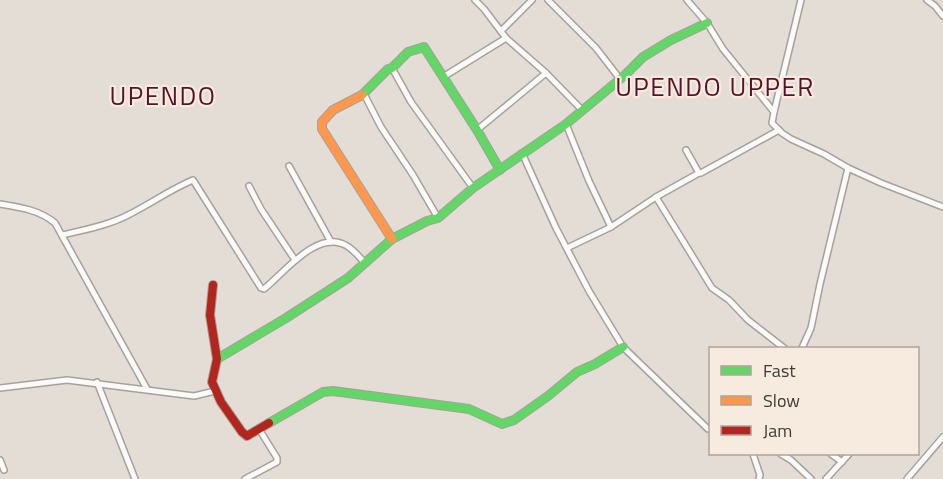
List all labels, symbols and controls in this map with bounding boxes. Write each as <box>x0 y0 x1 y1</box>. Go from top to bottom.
district label: UPENDO UPPER <box>615 67 815 106</box>
district label: UPENDO <box>109 76 217 115</box>
legend <box>709 347 919 455</box>
text: Fast <box>763 357 796 384</box>
text: Slow <box>763 387 800 414</box>
text: Jam <box>763 417 792 444</box>

